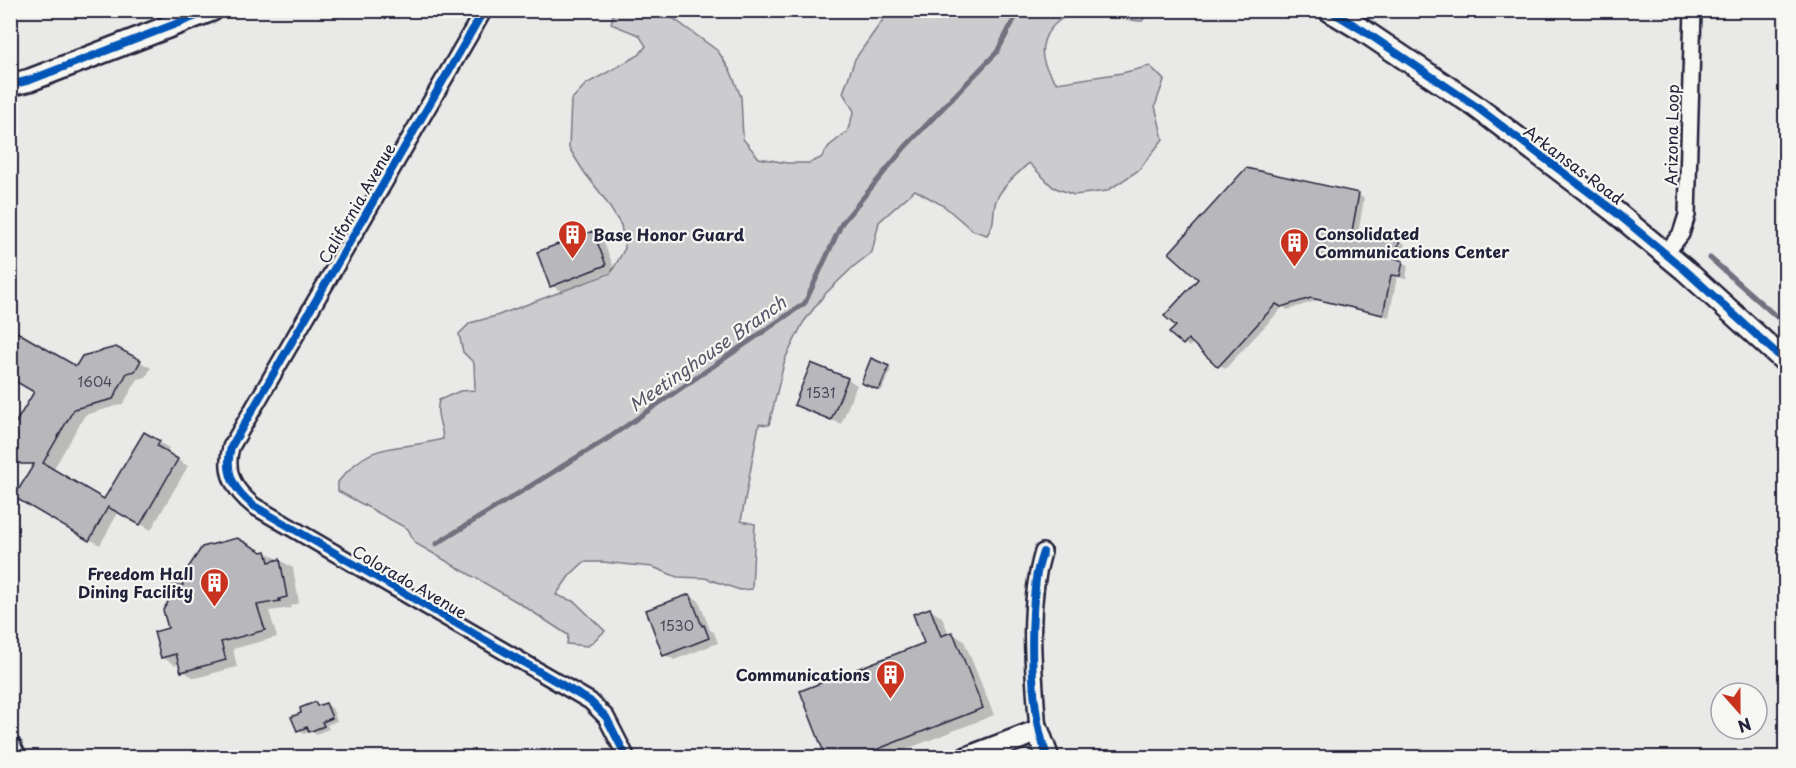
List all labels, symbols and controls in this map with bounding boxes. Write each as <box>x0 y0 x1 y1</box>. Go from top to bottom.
street label: Arizona Loop <box>1658 84 1684 186</box>
street label: Arkansas Road <box>1519 119 1629 209</box>
street label: California Avenue <box>312 138 400 268</box>
building icon: Base Honor Guard <box>556 218 588 260</box>
place label: Consolidated Communications Center <box>1315 221 1510 263</box>
place label: Base Honor Guard <box>593 222 745 246</box>
building icon: Consolidated Communications Center <box>1278 226 1310 268</box>
water label: Meetinghouse Branch <box>623 288 792 418</box>
house number: 1604 <box>78 371 112 392</box>
house number: 1531 <box>807 382 835 403</box>
street label: Colorado Avenue <box>348 538 472 624</box>
place label: Freedom Hall Dining Facility <box>78 561 193 603</box>
building icon: Freedom Hall Dining Facility <box>198 566 230 608</box>
house number: 1530 <box>660 615 694 636</box>
building icon: Communications <box>875 658 907 700</box>
place label: Communications <box>736 662 870 686</box>
north arrow <box>1709 681 1769 741</box>
text: N <box>1735 712 1755 739</box>

